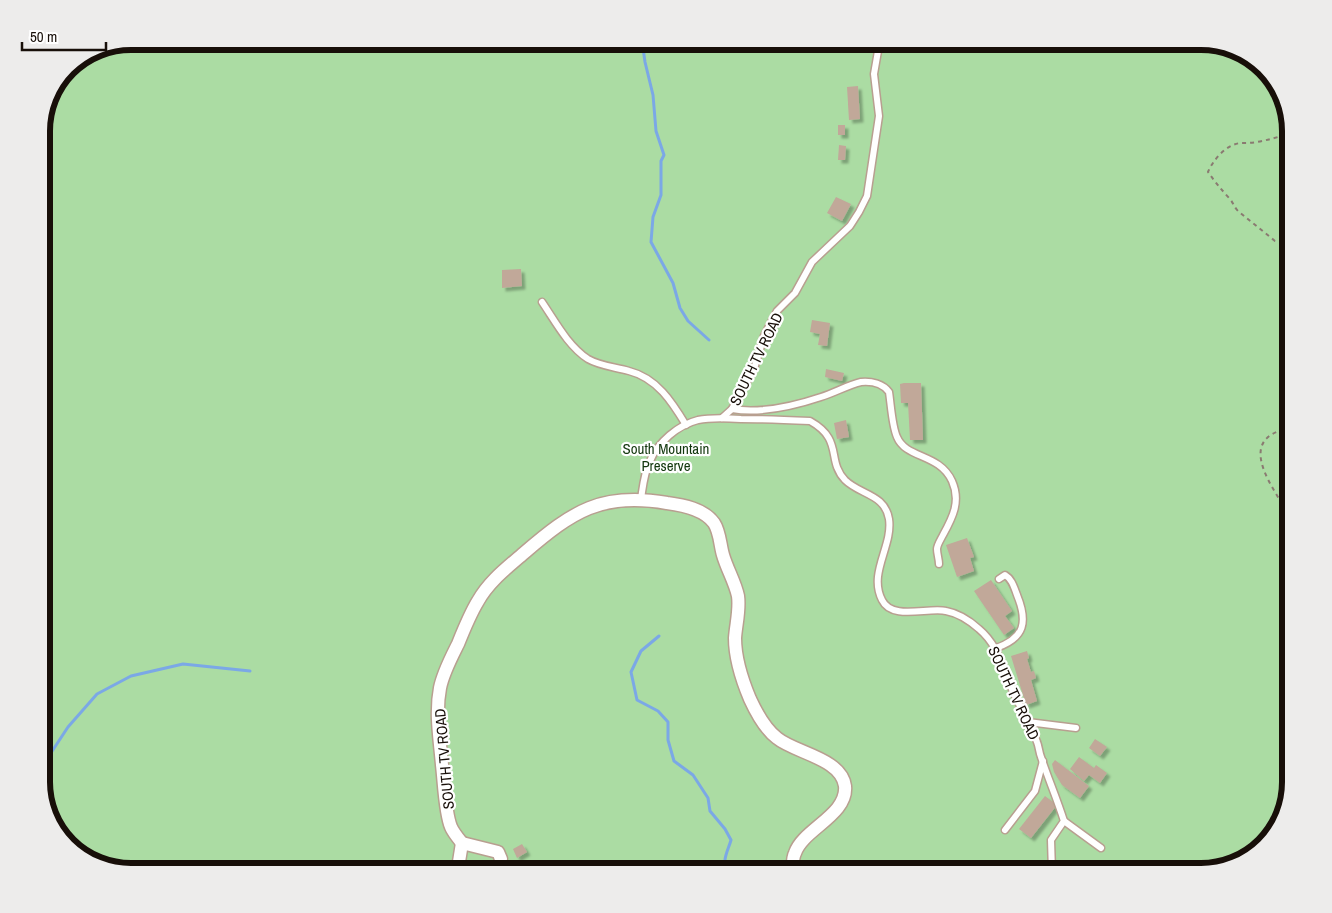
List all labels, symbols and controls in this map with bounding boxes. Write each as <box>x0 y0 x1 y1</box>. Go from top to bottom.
scale bar <box>22 20 106 52</box>
text: 50 m <box>30 26 57 47</box>
street label: SOUTH TV ROAD <box>724 309 788 409</box>
park label: South Mountain Preserve <box>623 438 709 476</box>
street label: SOUTH TV ROAD <box>983 643 1045 743</box>
street label: SOUTH TV ROAD <box>429 708 459 810</box>

